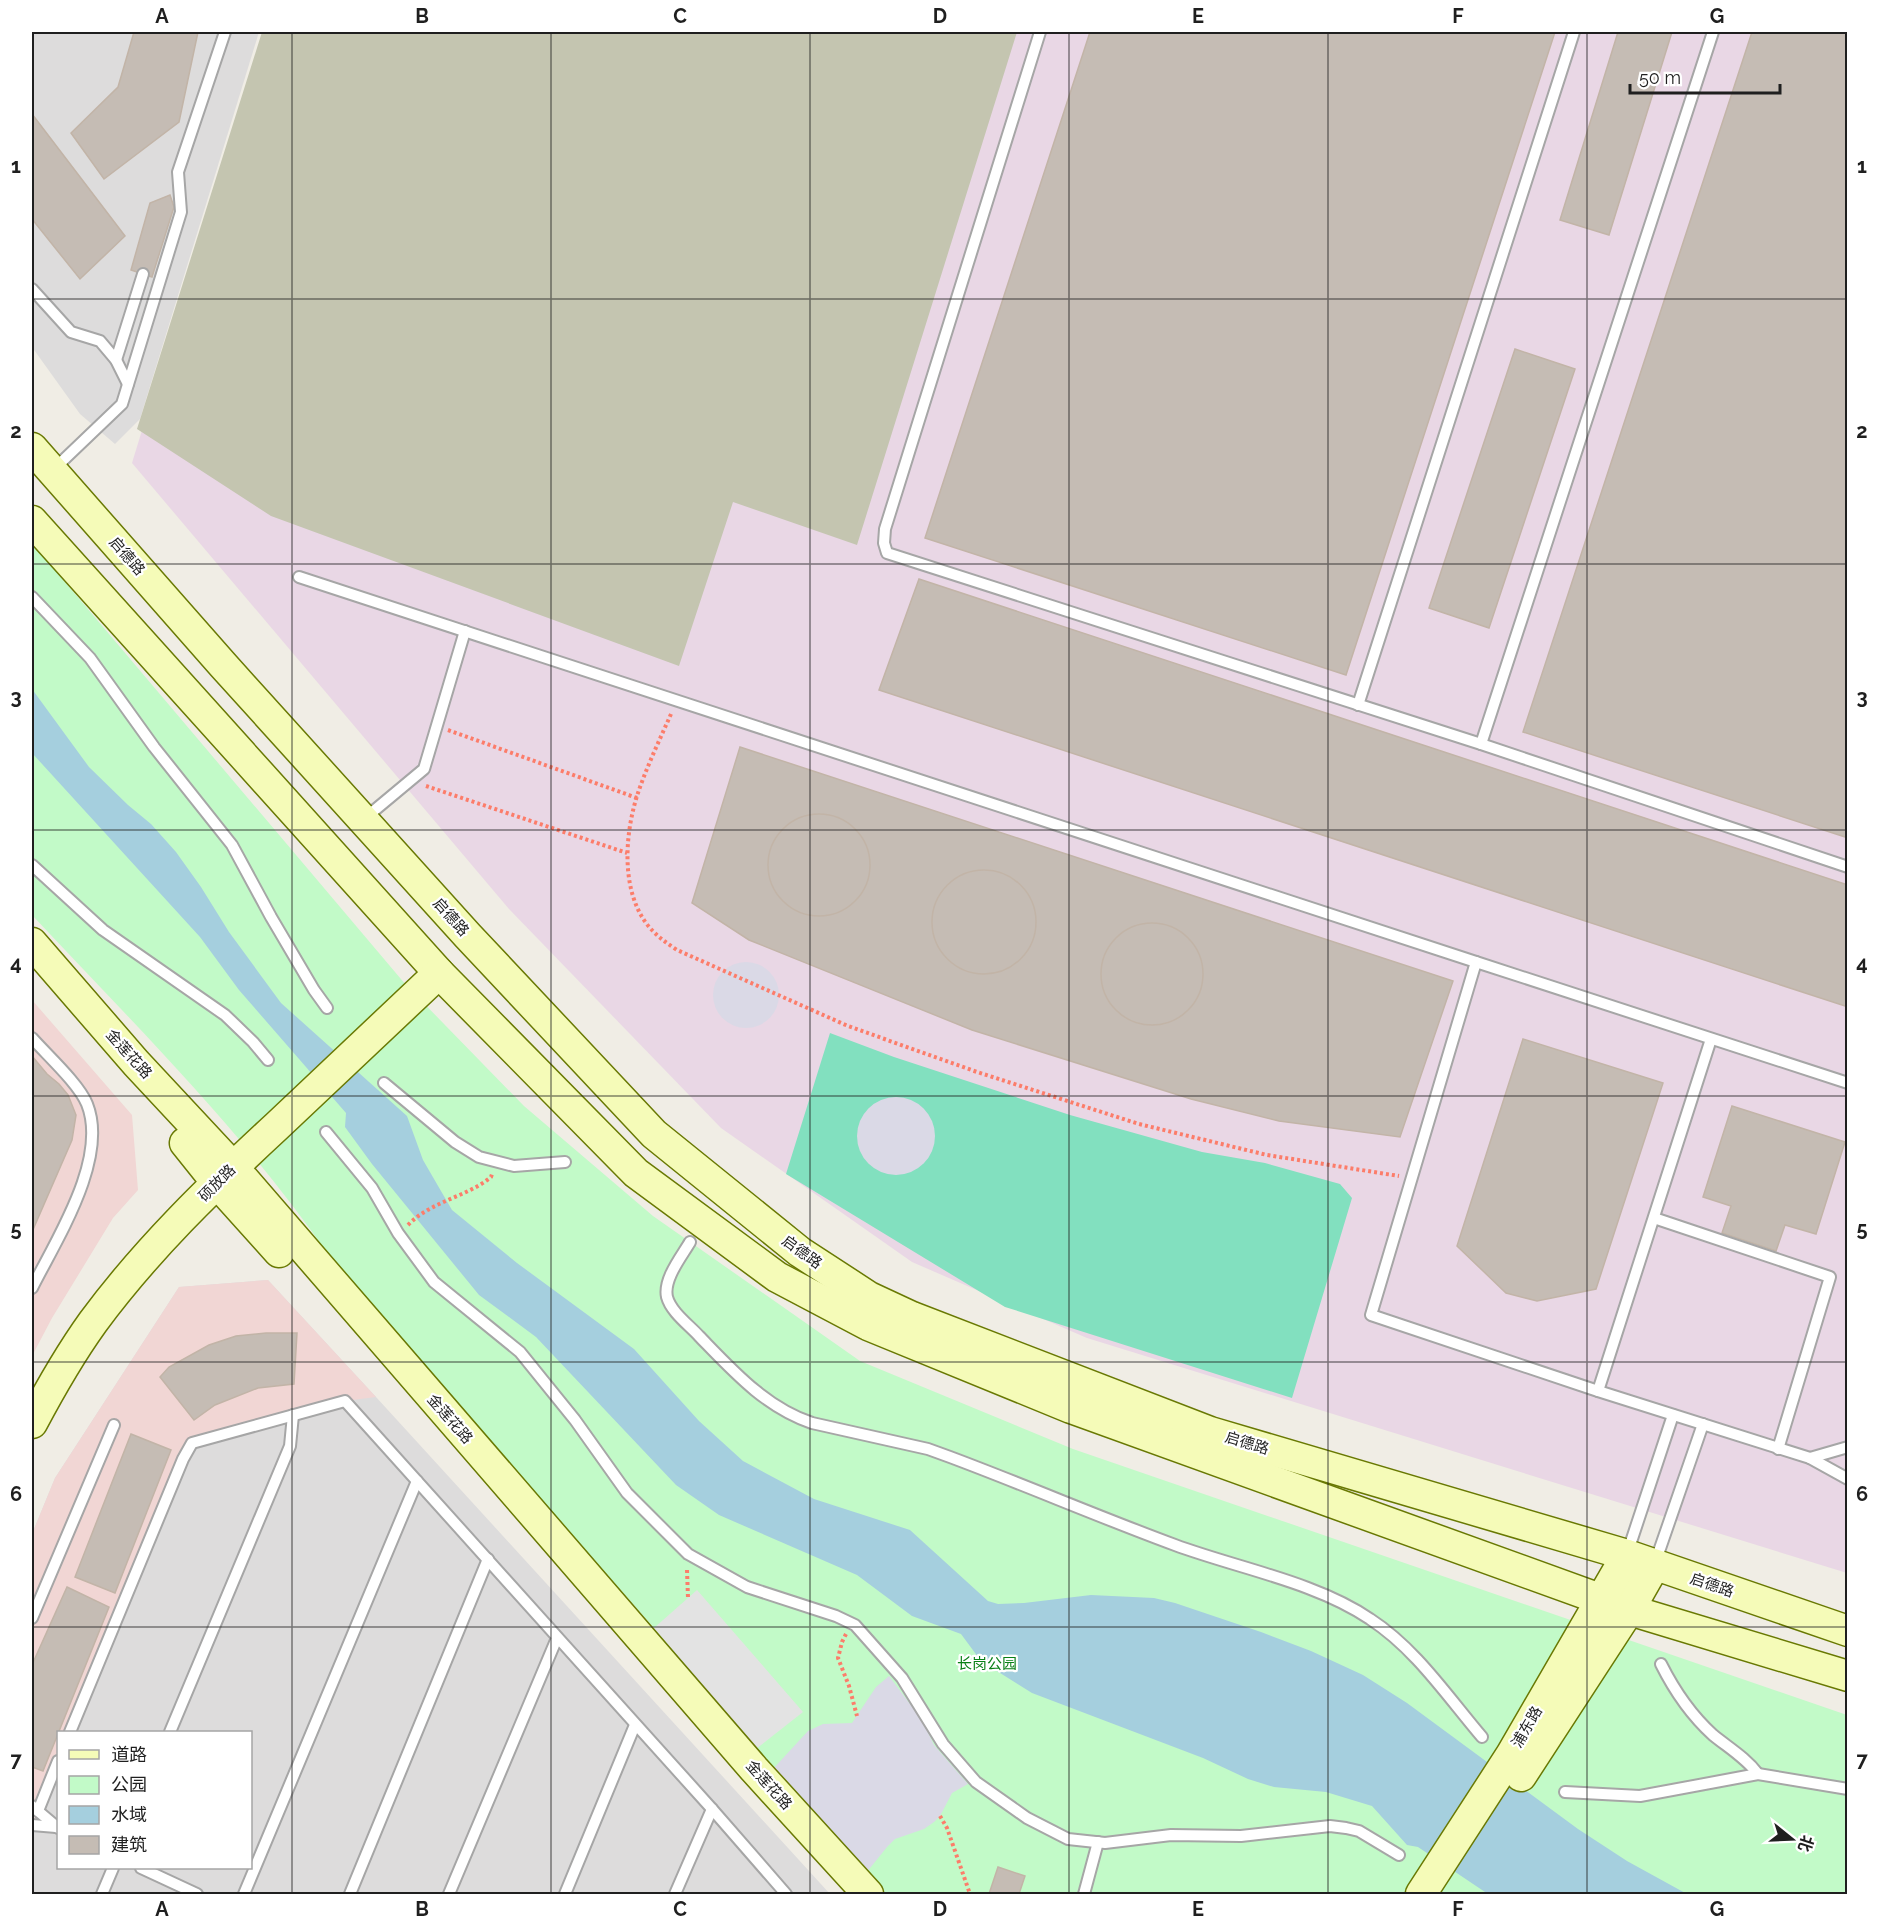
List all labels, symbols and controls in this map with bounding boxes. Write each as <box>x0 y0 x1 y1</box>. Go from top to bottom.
text: A <box>155 4 169 28</box>
text: B <box>415 4 429 28</box>
text: C <box>673 4 687 28</box>
text: D <box>933 4 947 28</box>
text: E <box>1192 4 1204 28</box>
text: F <box>1452 4 1464 28</box>
text: G <box>1710 4 1724 28</box>
scale bar <box>1630 57 1780 95</box>
text: 50 m <box>1639 67 1681 88</box>
text: 1 <box>11 154 21 178</box>
text: 1 <box>1857 154 1867 178</box>
text: 2 <box>10 419 22 443</box>
text: 2 <box>1856 419 1868 443</box>
street label: 启德路 <box>105 533 149 579</box>
text: 3 <box>10 685 22 709</box>
text: 3 <box>1856 685 1868 709</box>
street label: 启德路 <box>429 894 473 940</box>
text: 4 <box>10 951 22 975</box>
text: 4 <box>1856 951 1868 975</box>
street label: 金莲花路 <box>102 1026 156 1082</box>
street label: 硕放路 <box>195 1161 239 1205</box>
text: 5 <box>10 1217 22 1241</box>
text: 5 <box>1856 1217 1868 1241</box>
street label: 启德路 <box>779 1231 825 1273</box>
street label: 金莲花路 <box>424 1390 476 1448</box>
street label: 启德路 <box>1223 1428 1271 1458</box>
text: 6 <box>10 1482 22 1506</box>
text: 6 <box>1856 1482 1868 1506</box>
street label: 启德路 <box>1688 1569 1736 1601</box>
park label: 长岗公园 <box>957 1655 1017 1673</box>
street label: 浦东路 <box>1508 1703 1546 1751</box>
legend <box>57 1731 252 1869</box>
text: 道路 <box>111 1744 147 1765</box>
text: 7 <box>10 1748 22 1772</box>
text: 7 <box>1856 1748 1868 1772</box>
street label: 金莲花路 <box>742 1757 796 1813</box>
text: 公园 <box>111 1774 147 1795</box>
text: 水域 <box>111 1804 147 1825</box>
north arrow <box>1762 1809 1822 1869</box>
text: 北 <box>1794 1833 1817 1854</box>
text: 建筑 <box>111 1834 147 1855</box>
text: A <box>155 1897 169 1921</box>
text: B <box>415 1897 429 1921</box>
text: C <box>673 1897 687 1921</box>
text: D <box>933 1897 947 1921</box>
text: E <box>1192 1897 1204 1921</box>
text: F <box>1452 1897 1464 1921</box>
text: G <box>1710 1897 1724 1921</box>

